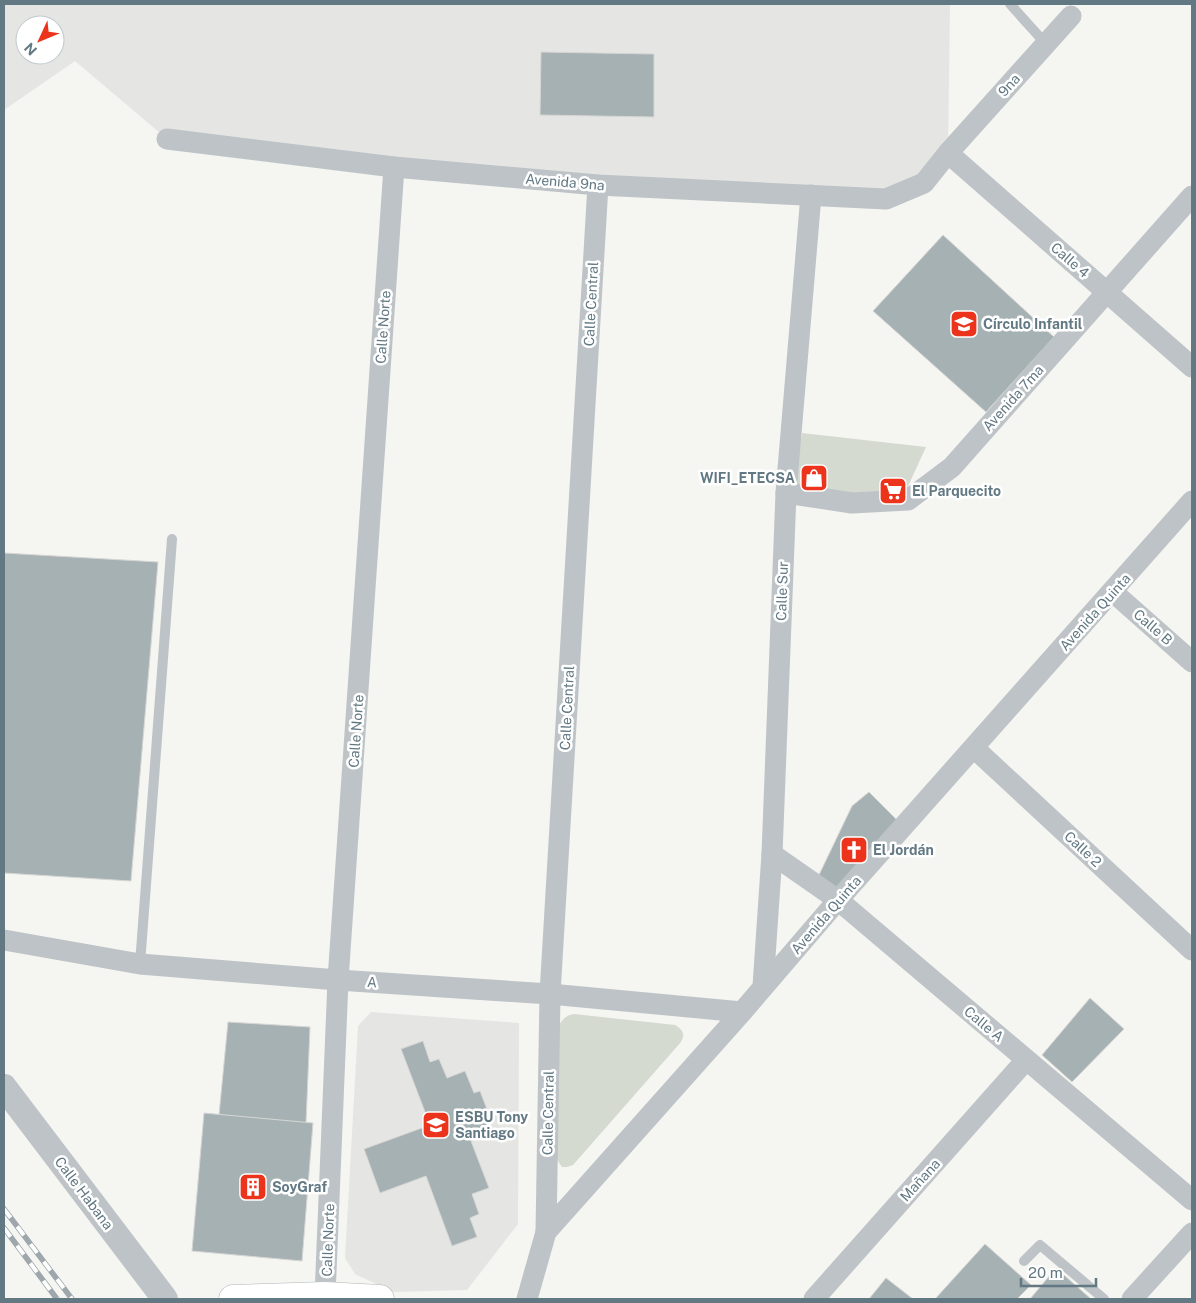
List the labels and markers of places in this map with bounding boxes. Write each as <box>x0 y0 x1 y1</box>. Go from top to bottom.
school or university icon: Círculo Infantil <box>949 309 979 339</box>
place label: Círculo Infantil <box>983 316 1083 332</box>
shop icon: WIFI_ETECSA <box>799 463 829 493</box>
place label: WIFI_ETECSA <box>700 470 795 486</box>
supermarket icon: El Parquecito <box>878 476 908 506</box>
place label: El Parquecito <box>912 483 1001 499</box>
church icon: El Jordán <box>839 835 869 865</box>
place label: El Jordán <box>873 842 934 858</box>
place label: ESBU Tony Santiago <box>455 1109 528 1141</box>
school or university icon: ESBU Tony Santiago <box>421 1110 451 1140</box>
building icon: SoyGraf <box>238 1172 268 1202</box>
place label: SoyGraf <box>272 1179 327 1195</box>

